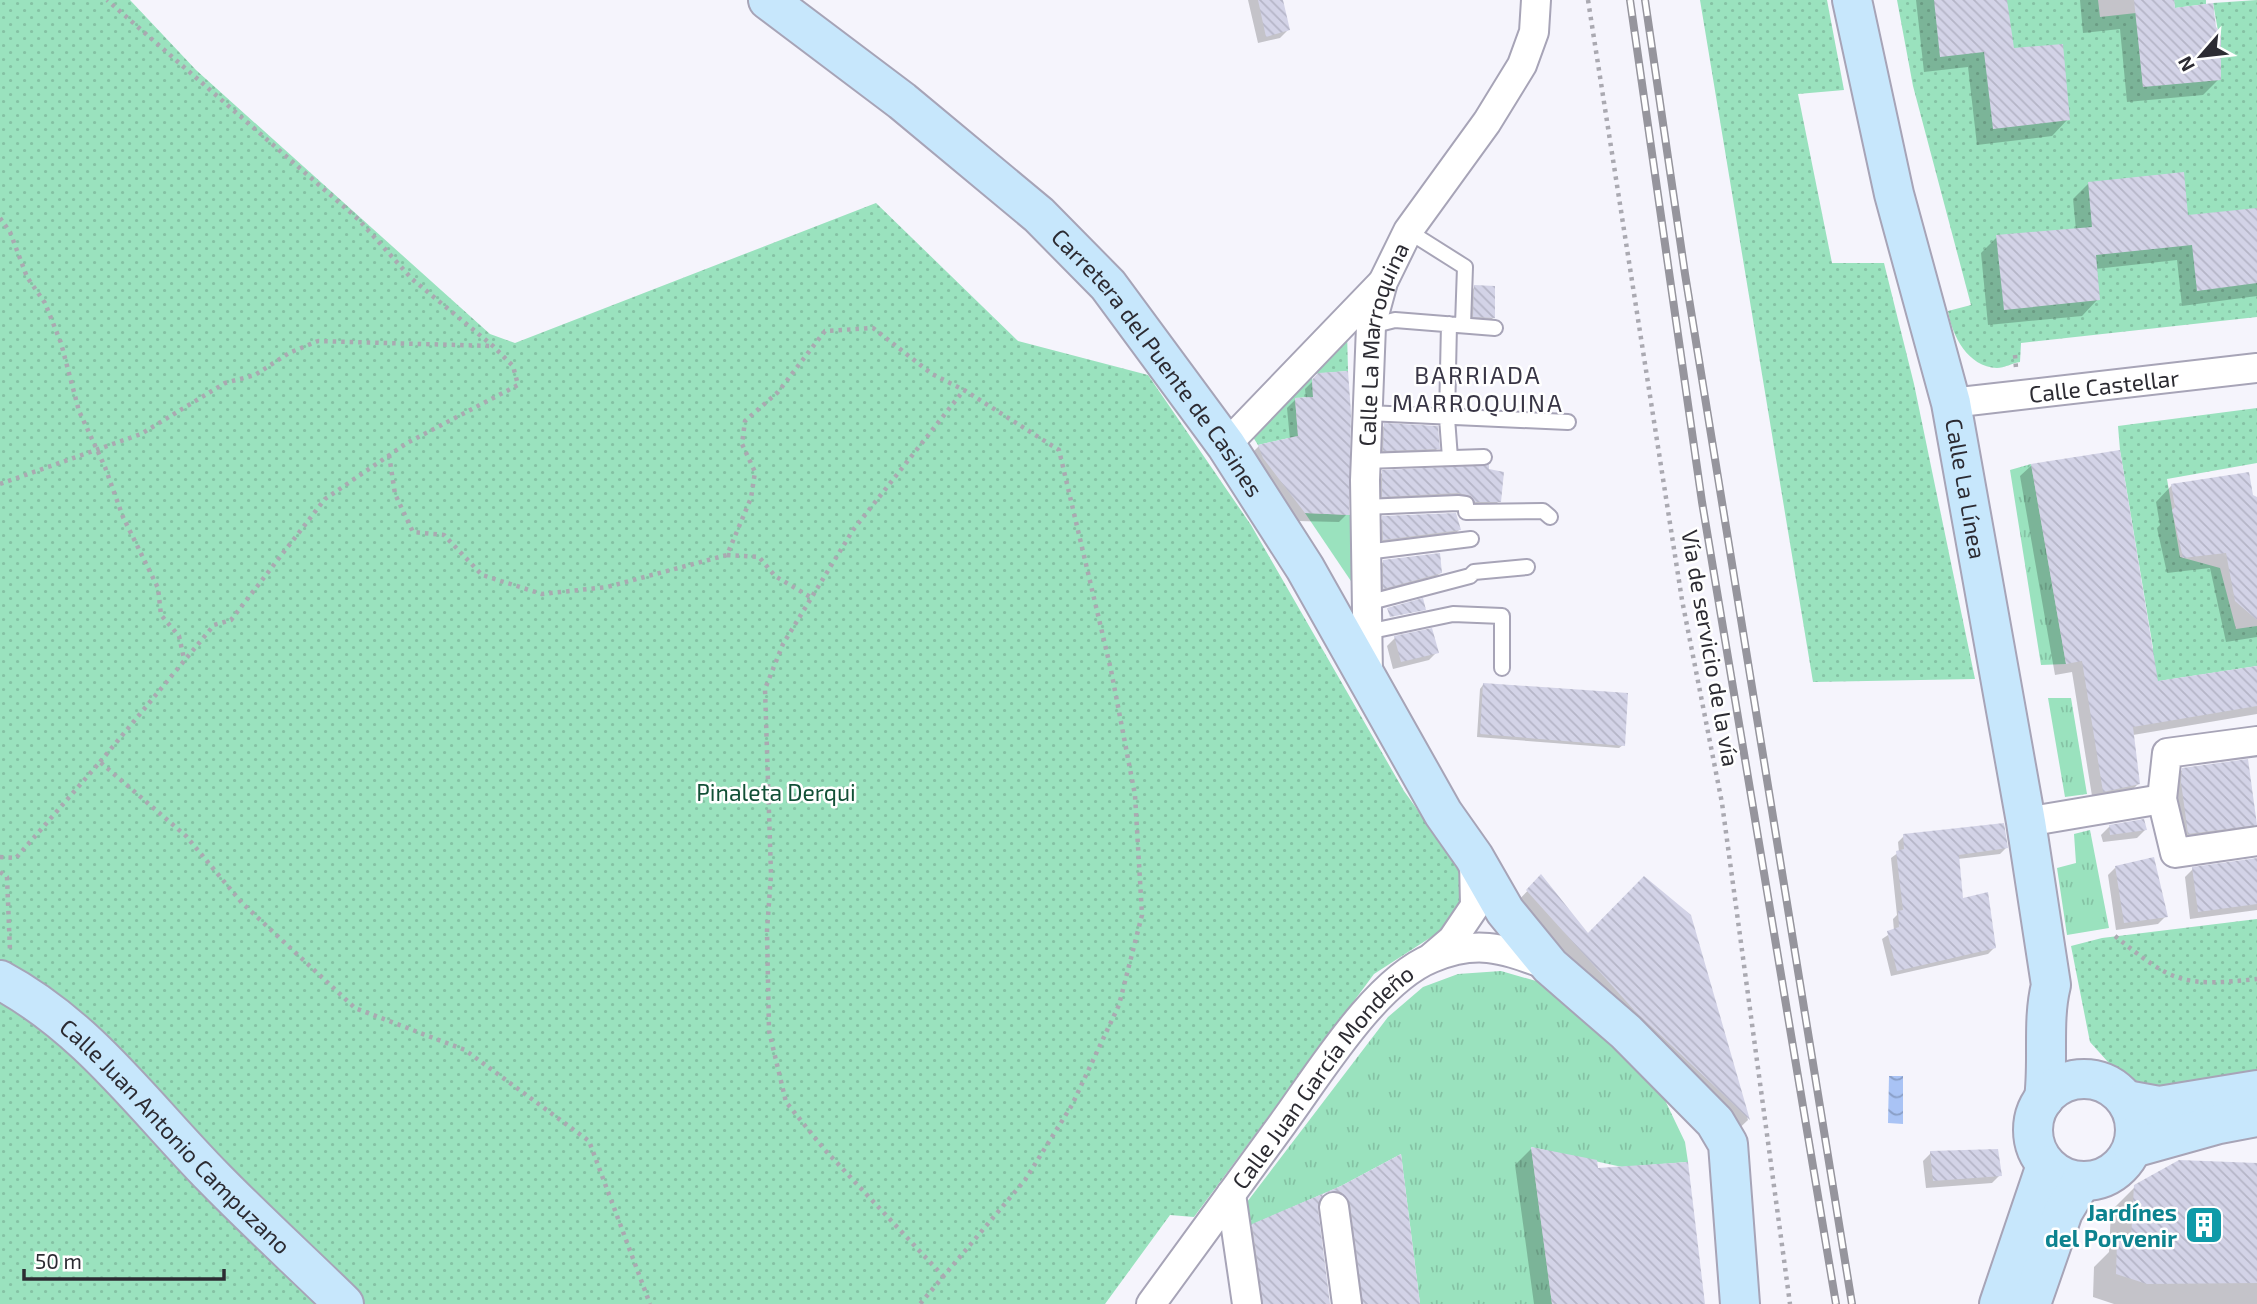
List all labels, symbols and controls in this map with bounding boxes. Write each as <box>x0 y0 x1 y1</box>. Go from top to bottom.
north arrow <box>2166 21 2236 91</box>
text: N <box>2172 53 2199 76</box>
street label: Carretera del Puente de Casines <box>1046 222 1269 502</box>
street label: Calle La Marroquina <box>1352 238 1414 447</box>
district label: BARRIADA MARROQUINA <box>1392 360 1564 417</box>
street label: Calle Castellar <box>2027 363 2181 408</box>
street label: Calle La Línea <box>1940 416 1993 561</box>
street label: Vía de servicio de la vía <box>1676 528 1746 768</box>
park label: Pinaleta Derqui <box>696 778 856 806</box>
street label: Calle Juan García Mondeño <box>1226 959 1419 1194</box>
street label: Calle Juan Antonio Campuzano <box>55 1012 297 1259</box>
place label: Jardínes del Porvenir <box>2045 1198 2177 1252</box>
building icon: Jardínes del Porvenir <box>2183 1204 2225 1246</box>
scale bar <box>24 1238 224 1282</box>
text: 50 m <box>35 1248 82 1273</box>

